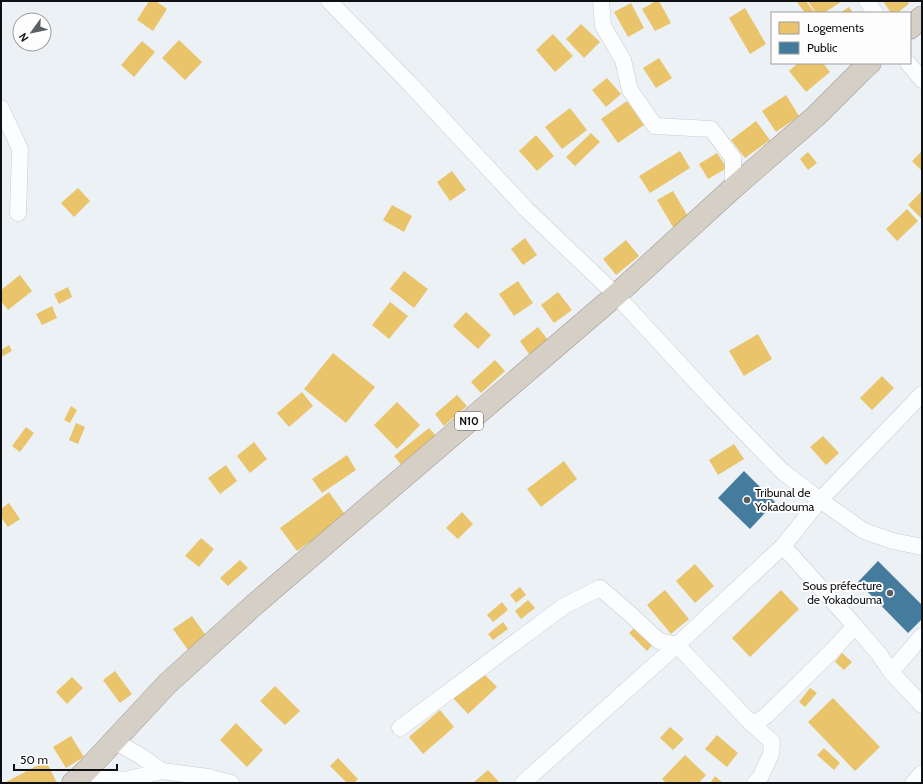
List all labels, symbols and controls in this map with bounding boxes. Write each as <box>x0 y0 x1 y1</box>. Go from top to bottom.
north arrow <box>12 12 52 52</box>
legend <box>771 12 911 64</box>
text: Logements <box>807 20 864 35</box>
text: N <box>16 30 32 45</box>
text: Public <box>807 40 838 55</box>
road number: N10 <box>455 412 483 430</box>
place label: Tribunal de Yokadouma <box>754 485 815 514</box>
marker: Tribunal de Yokadouma <box>742 495 752 505</box>
place label: Sous préfecture de Yokadouma <box>802 578 882 607</box>
marker: Sous préfecture de Yokadouma <box>885 588 895 598</box>
scale bar <box>14 746 117 772</box>
text: 50 m <box>20 752 48 767</box>

